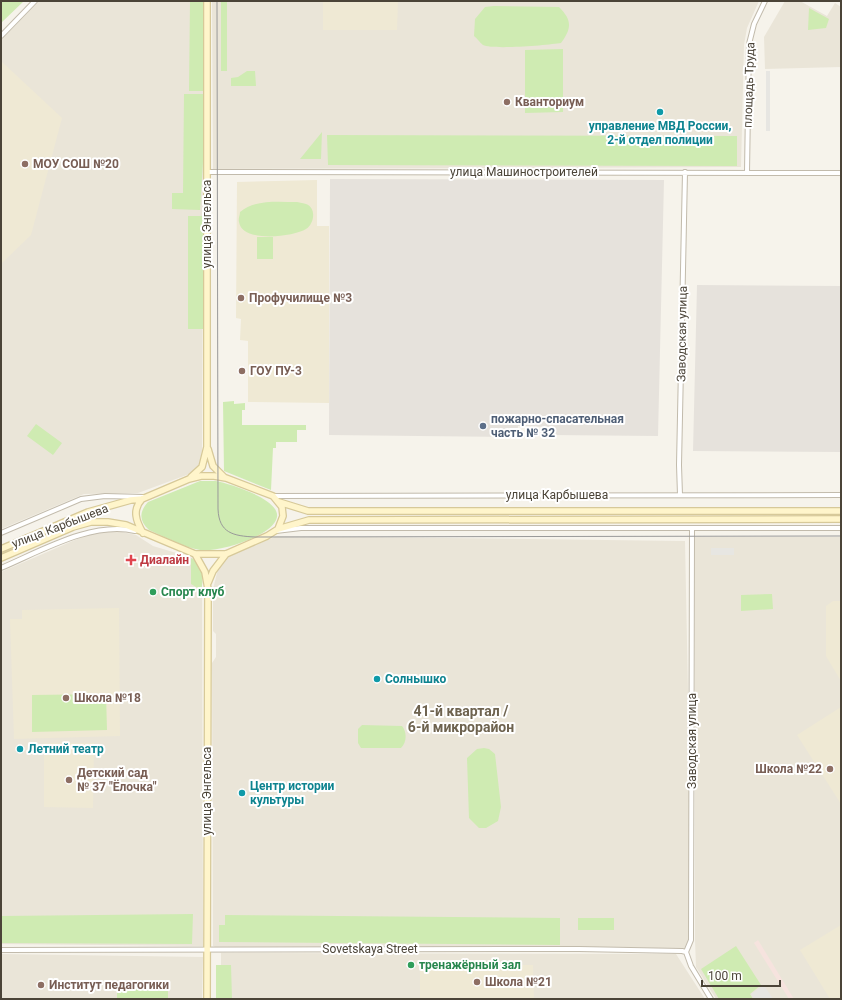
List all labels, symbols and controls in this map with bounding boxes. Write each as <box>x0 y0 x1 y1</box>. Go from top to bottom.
street label: площадь Труда <box>741 42 757 128</box>
place label: Кванториум <box>515 95 584 109</box>
marker: Кванториум <box>502 97 512 107</box>
marker: управление МВД России, 2-й отдел полиции <box>655 107 665 117</box>
place label: управление МВД России, 2-й отдел полиции <box>589 119 731 147</box>
place label: МОУ СОШ №20 <box>33 157 119 171</box>
marker: МОУ СОШ №20 <box>20 159 30 169</box>
street label: улица Машиностроителей <box>450 165 598 179</box>
street label: улица Энгельса <box>200 180 214 268</box>
street label: Заводская улица <box>674 286 690 382</box>
place label: Профучилище №3 <box>249 291 352 305</box>
marker: Профучилище №3 <box>236 293 246 303</box>
place label: ГОУ ПУ-3 <box>250 364 302 378</box>
marker: ГОУ ПУ-3 <box>237 366 247 376</box>
place label: пожарно-спасательная часть № 32 <box>491 412 624 440</box>
marker: пожарно-спасательная часть № 32 <box>478 421 488 431</box>
street label: улица Карбышева <box>506 488 608 502</box>
street label: улица Карбышева <box>10 501 110 551</box>
place label: Диалайн <box>140 553 189 567</box>
marker: Диалайн <box>125 554 137 566</box>
place label: Спорт клуб <box>161 585 225 599</box>
marker: Спорт клуб <box>148 587 158 597</box>
place label: Солнышко <box>385 672 446 686</box>
marker: Солнышко <box>372 674 382 684</box>
place label: Школа №18 <box>74 691 141 705</box>
marker: Школа №18 <box>61 693 71 703</box>
street label: Заводская улица <box>685 693 699 789</box>
district label: 41-й квартал / 6-й микрорайон <box>408 703 514 735</box>
place label: Летний театр <box>28 742 104 756</box>
marker: Летний театр <box>15 744 25 754</box>
street label: улица Энгельса <box>200 747 214 835</box>
place label: Школа №22 <box>755 762 822 776</box>
marker: Школа №22 <box>825 764 835 774</box>
place label: Детский сад № 37 "Ёлочка" <box>77 766 157 794</box>
marker: Детский сад № 37 "Ёлочка" <box>64 775 74 785</box>
place label: Центр истории культуры <box>250 779 335 807</box>
marker: Центр истории культуры <box>237 788 247 798</box>
street label: Sovetskaya Street <box>322 942 418 956</box>
place label: тренажёрный зал <box>419 958 521 972</box>
marker: тренажёрный зал <box>406 960 416 970</box>
scale bar <box>702 962 780 988</box>
text: 100 m <box>708 969 742 983</box>
place label: Школа №21 <box>485 975 552 989</box>
marker: Школа №21 <box>472 977 482 987</box>
place label: Институт педагогики <box>49 978 169 992</box>
marker: Институт педагогики <box>36 980 46 990</box>

